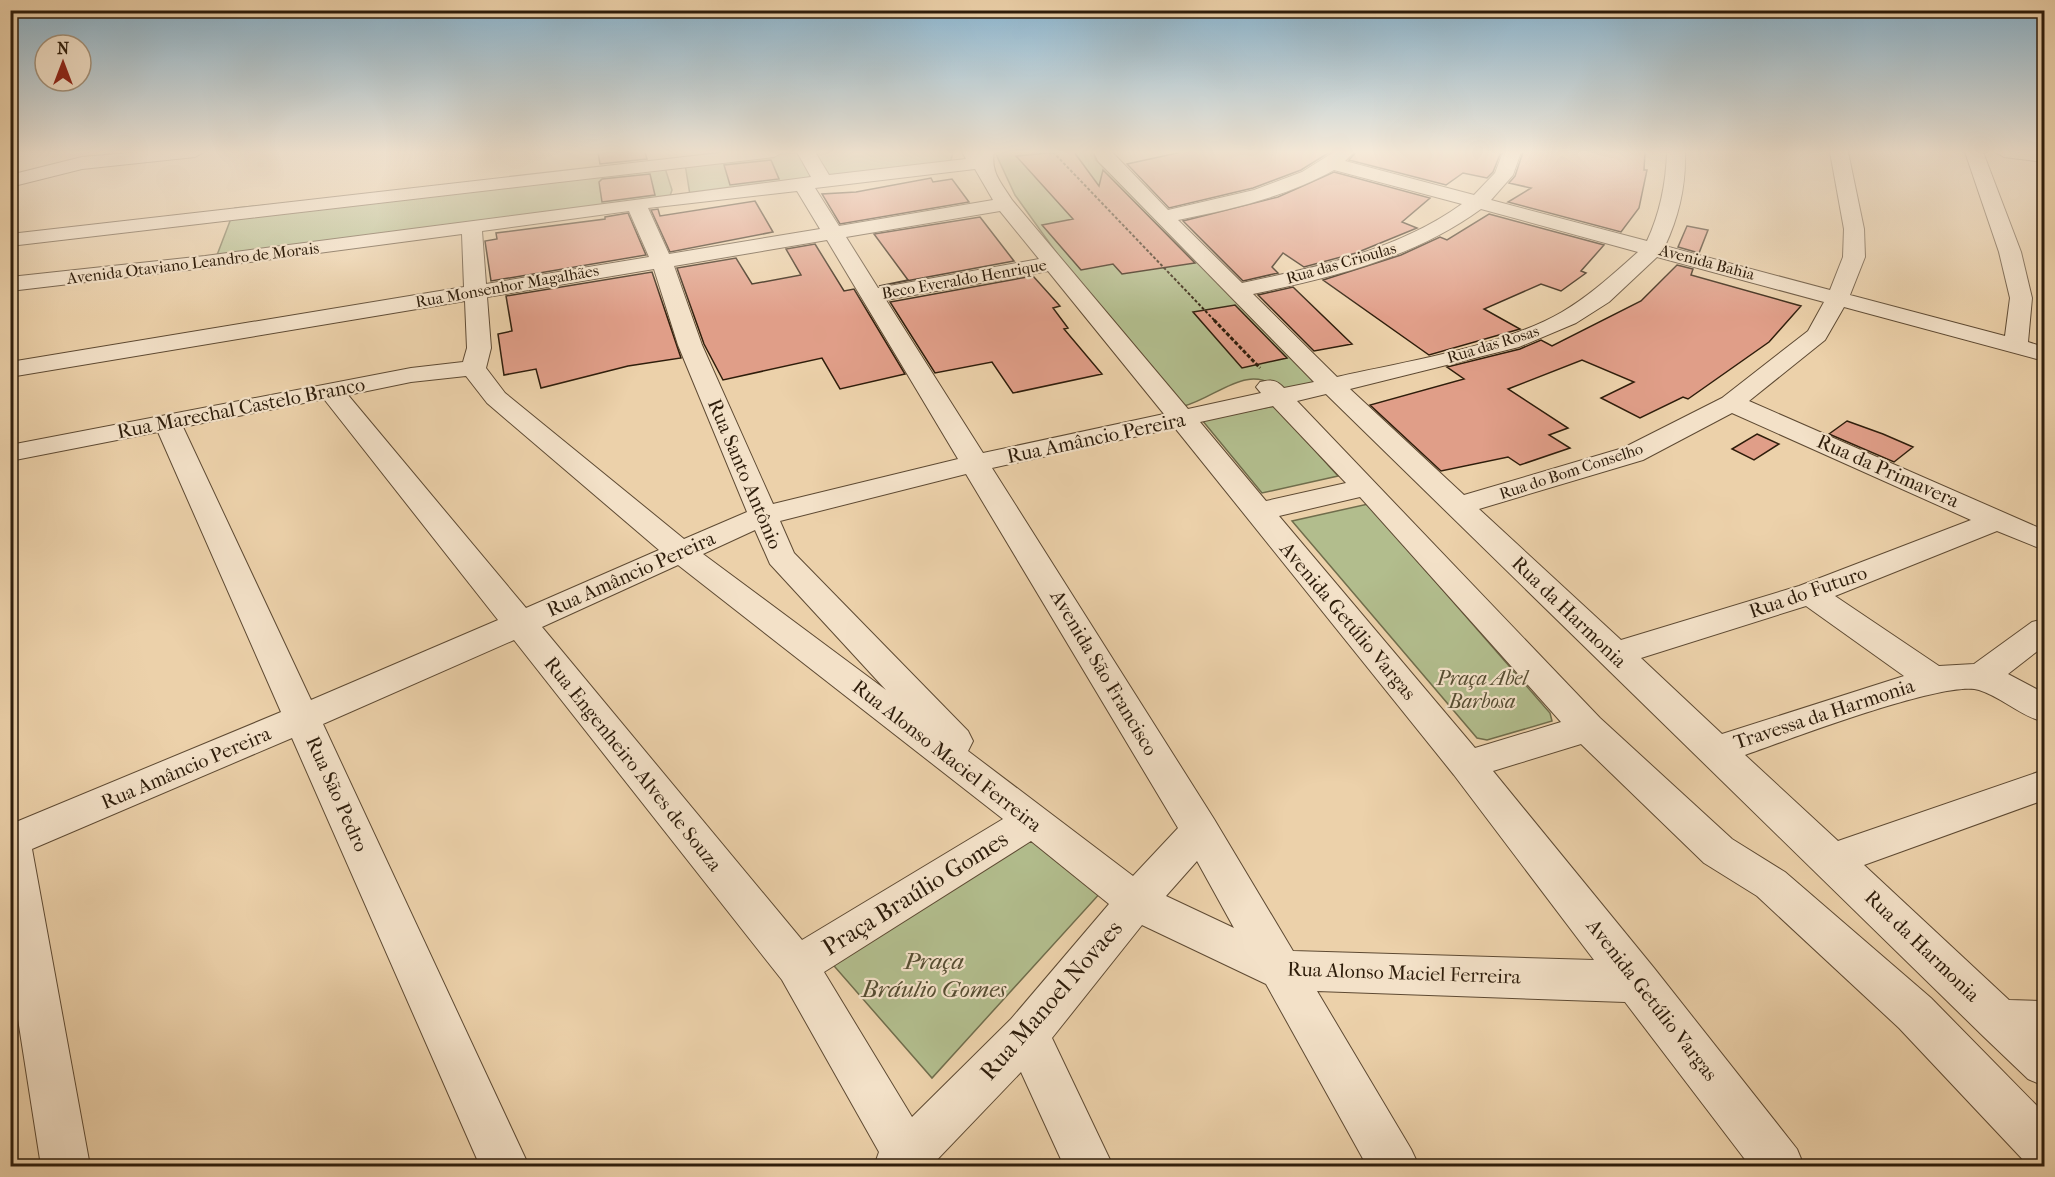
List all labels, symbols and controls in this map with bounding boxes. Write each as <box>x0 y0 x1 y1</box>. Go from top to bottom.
north arrow <box>33 33 93 93</box>
text: N <box>57 39 70 58</box>
street label: Avenida Otaviano Leandro de Morais <box>65 238 320 288</box>
street label: Rua das Crioulas <box>1284 238 1398 288</box>
street label: Avenida Bahia <box>1656 240 1757 284</box>
street label: Beco Everaldo Henrique <box>880 255 1048 303</box>
street label: Rua Monsenhor Magalhães <box>414 260 600 311</box>
street label: Rua das Rosas <box>1445 321 1541 367</box>
street label: Rua Marechal Castelo Branco <box>115 373 367 443</box>
street label: Rua Santo Antônio <box>703 396 787 552</box>
street label: Rua Amâncio Pereira <box>1005 408 1188 468</box>
street label: Rua da Primavera <box>1814 429 1963 513</box>
street label: Rua do Bom Conselho <box>1497 439 1645 503</box>
street label: Rua Amâncio Pereira <box>543 526 719 621</box>
street label: Avenida Getúlio Vargas <box>1275 537 1421 705</box>
street label: Rua da Harmonia <box>1507 551 1632 673</box>
street label: Rua do Futuro <box>1746 561 1870 623</box>
street label: Avenida São Francisco <box>1045 585 1163 760</box>
street label: Rua Engenheiro Alves de Souza <box>539 652 727 876</box>
park label: Praça Abel Barbosa <box>1436 667 1529 713</box>
street label: Travessa da Harmonia <box>1731 674 1918 754</box>
street label: Rua Alonso Maciel Ferreira <box>848 675 1047 837</box>
street label: Rua Amâncio Pereira <box>98 722 275 814</box>
street label: Rua São Pedro <box>301 733 373 855</box>
street label: Praça Braúlio Gomes <box>817 824 1014 962</box>
street label: Rua da Harmonia <box>1860 885 1985 1007</box>
street label: Rua Manoel Novaes <box>974 914 1128 1086</box>
street label: Avenida Getúlio Vargas <box>1581 914 1722 1085</box>
park label: Praça Bráulio Gomes <box>860 947 1007 1003</box>
street label: Rua Alonso Maciel Ferreira <box>1287 957 1522 989</box>

